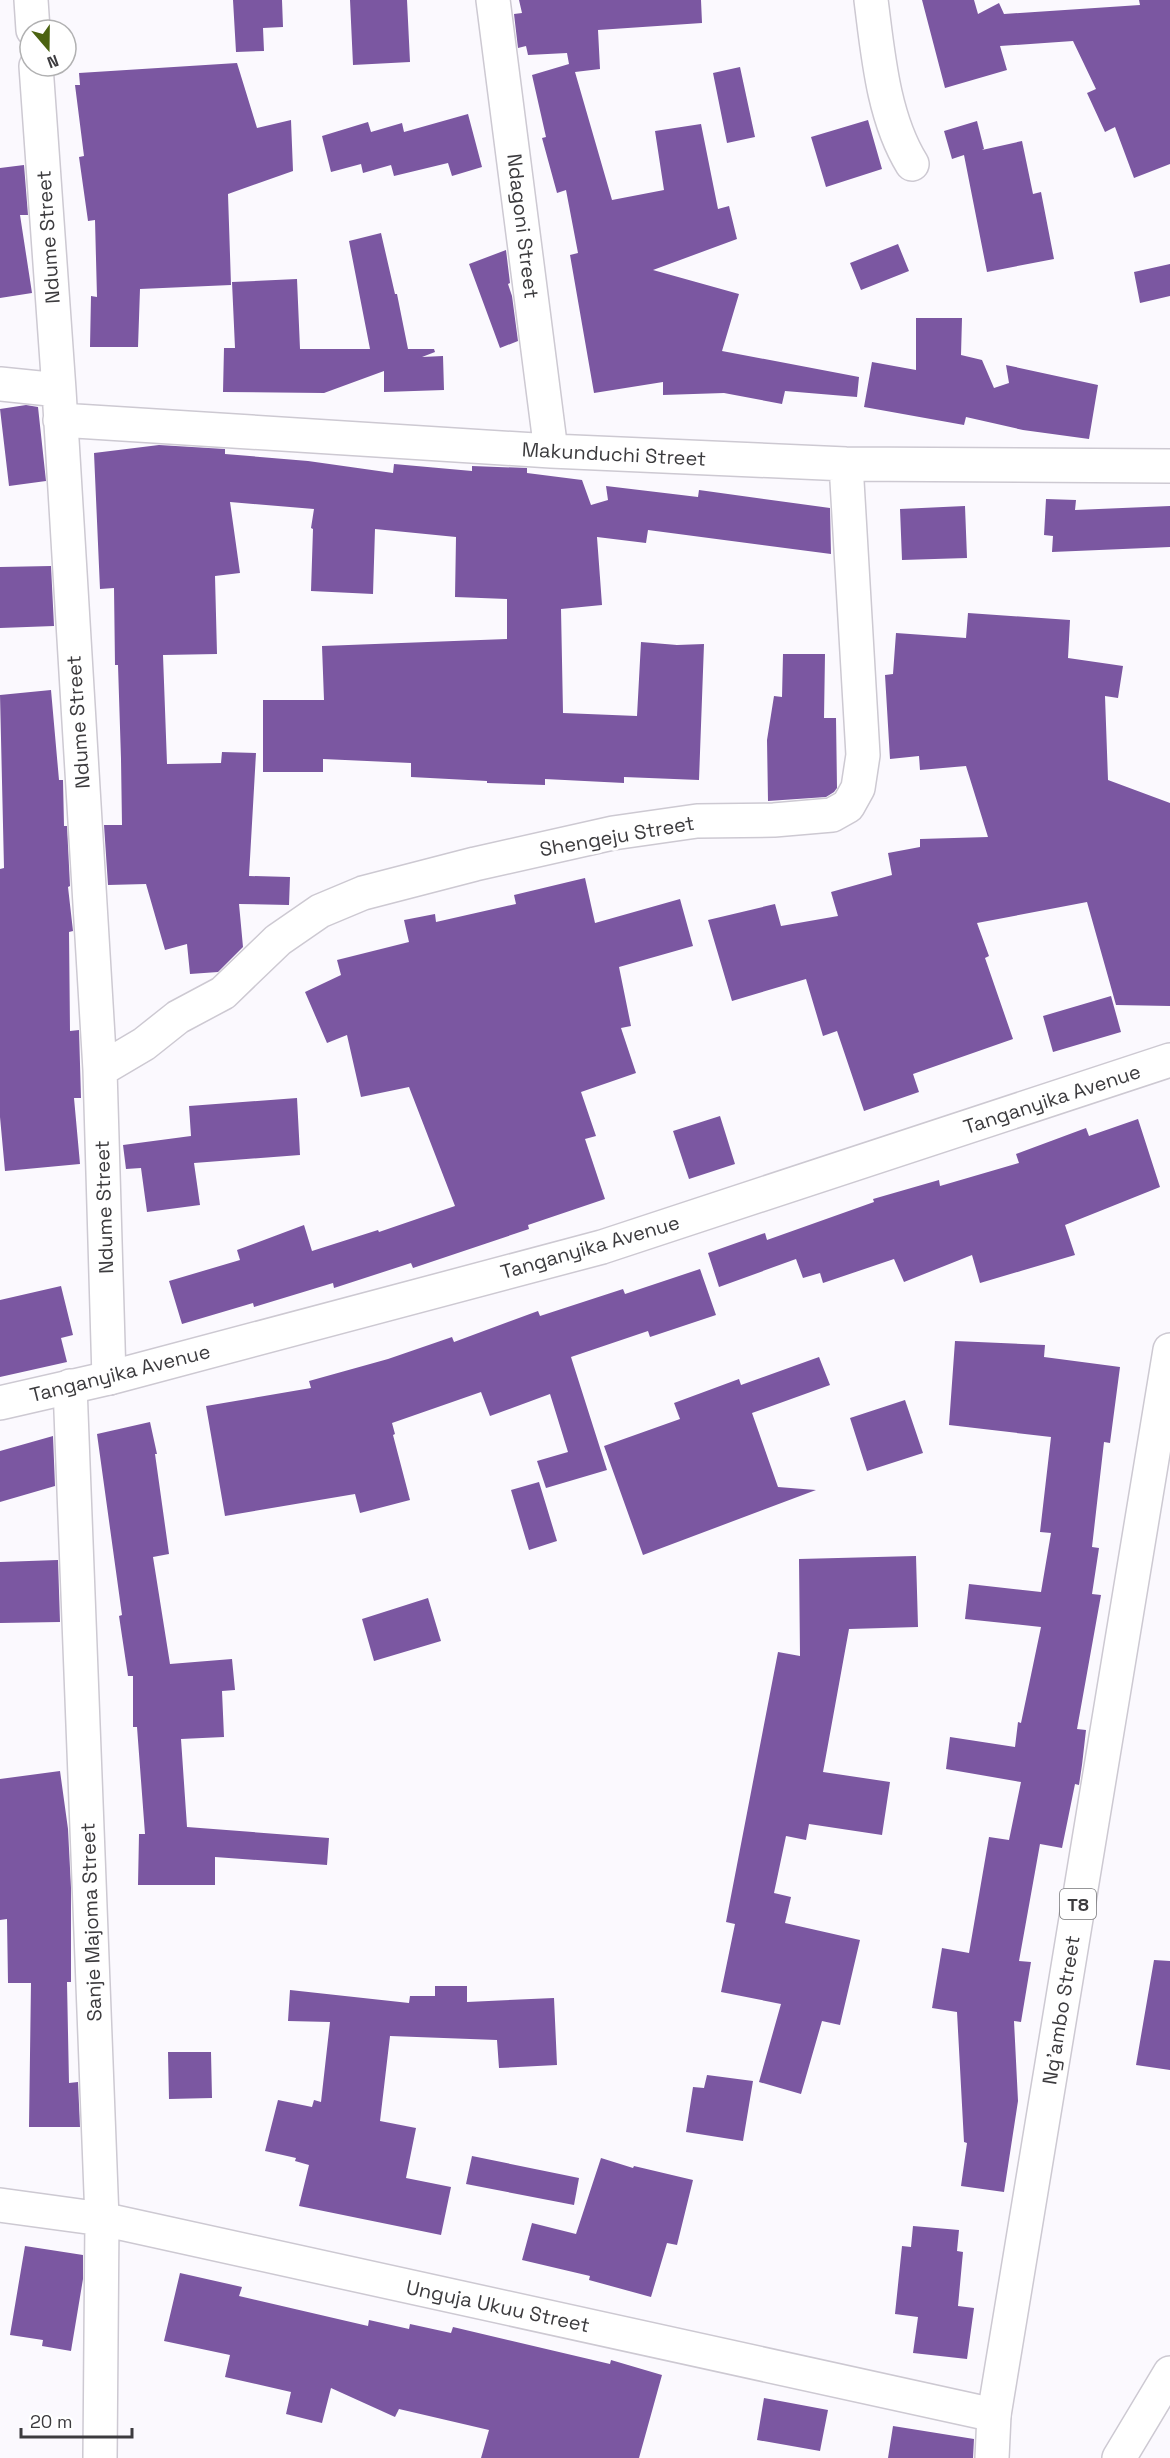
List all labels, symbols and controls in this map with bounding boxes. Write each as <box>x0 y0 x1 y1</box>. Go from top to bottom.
north arrow <box>18 18 78 78</box>
text: N <box>44 50 62 73</box>
street label: Ndagoni Street <box>501 152 545 300</box>
street label: Ndume Street <box>30 169 66 305</box>
street label: Makunduchi Street <box>521 436 707 472</box>
street label: Ndume Street <box>60 654 96 790</box>
street label: Shengeju Street <box>538 810 696 862</box>
street label: Tanganyika Avenue <box>960 1058 1144 1140</box>
street label: Ndume Street <box>89 1140 119 1274</box>
street label: Tanganyika Avenue <box>498 1209 682 1285</box>
street label: Tanganyika Avenue <box>27 1338 213 1408</box>
street label: Sanje Majoma Street <box>75 1822 107 2022</box>
road number: T8 <box>1060 1889 1096 1919</box>
street label: Ng’ambo Street <box>1036 1933 1086 2087</box>
street label: Unguja Ukuu Street <box>404 2274 592 2338</box>
scale bar <box>21 2401 132 2439</box>
text: 20 m <box>30 2410 73 2433</box>

